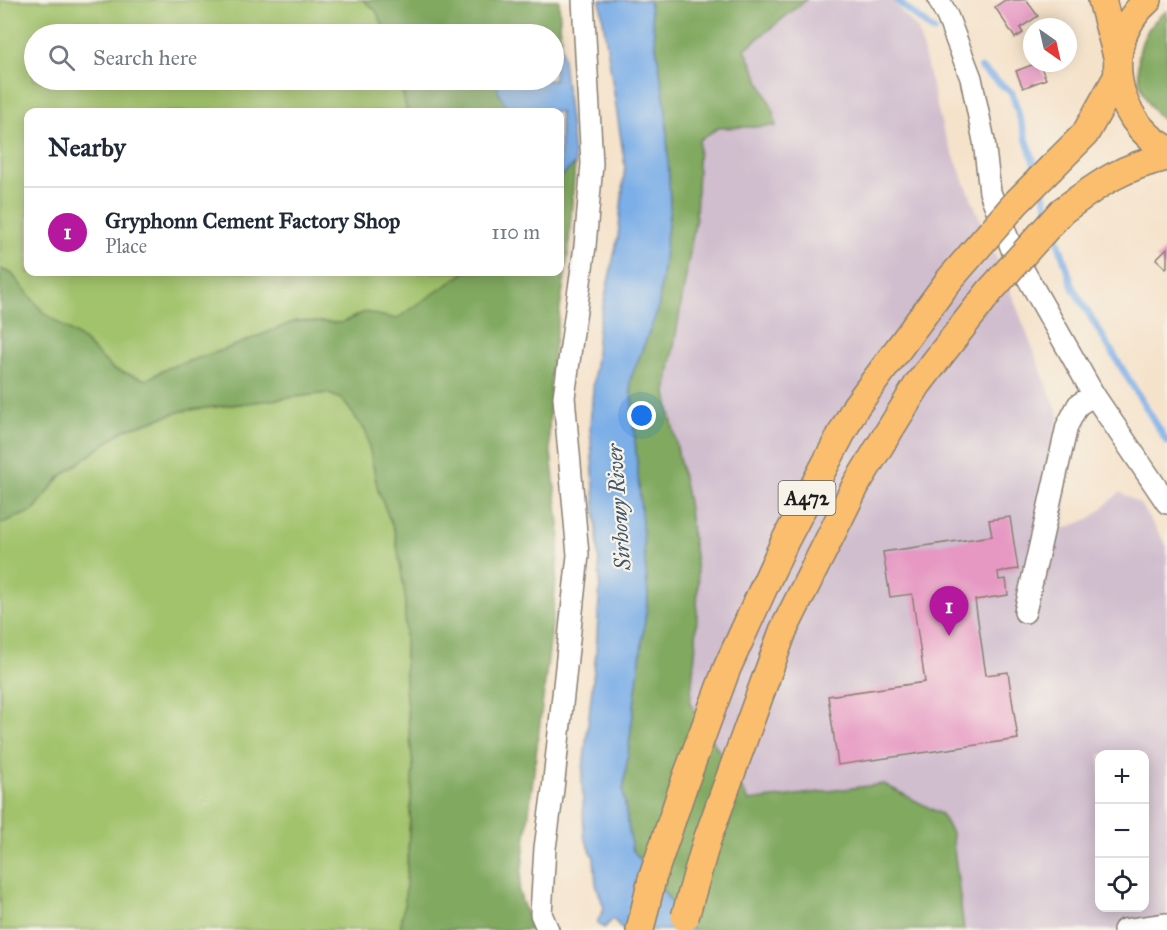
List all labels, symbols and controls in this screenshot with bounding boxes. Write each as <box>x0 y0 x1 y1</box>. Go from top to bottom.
north arrow <box>1023 18 1077 72</box>
search box <box>24 24 564 90</box>
icon: search <box>45 41 78 74</box>
text: Search here <box>93 44 197 71</box>
text: Nearby <box>48 131 126 163</box>
text: Gryphonn Cement Factory Shop <box>105 207 400 234</box>
text: 1 <box>64 220 71 244</box>
text: 110 m <box>492 220 540 244</box>
text: Place <box>105 234 147 258</box>
your location <box>627 401 656 430</box>
water label: Sirhowy River <box>600 441 636 572</box>
road number: A472 <box>778 481 836 515</box>
pin: 1 <box>930 586 968 636</box>
map controls <box>1095 750 1149 912</box>
button: + <box>1095 750 1149 804</box>
button: − <box>1095 804 1149 858</box>
button: locate <box>1095 858 1149 912</box>

